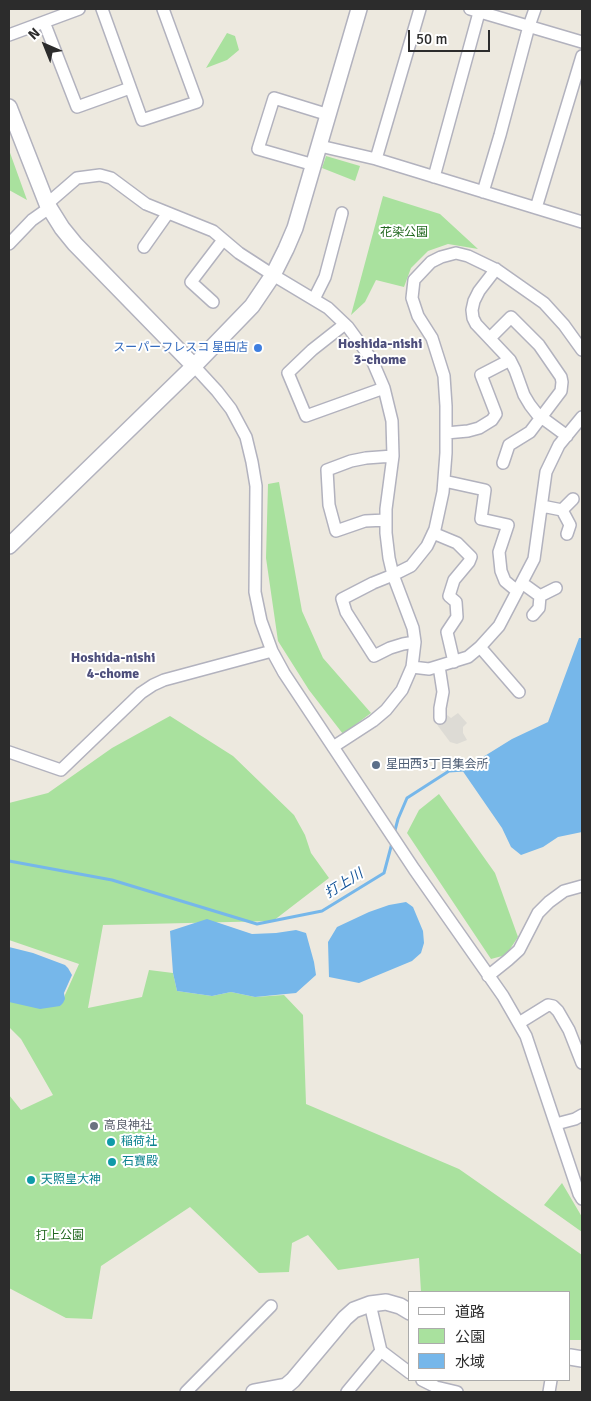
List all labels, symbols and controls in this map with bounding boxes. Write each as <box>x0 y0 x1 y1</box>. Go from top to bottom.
north arrow <box>20 20 70 70</box>
scale bar <box>411 20 494 52</box>
text: N <box>25 24 44 43</box>
text: 50 m <box>416 30 447 48</box>
park label: 花染公園 <box>380 226 428 240</box>
district label: Hoshida-nishi 3-chome <box>338 336 422 368</box>
place label: スーパーフレスコ 星田店 <box>113 341 248 355</box>
marker: スーパーフレスコ 星田店 <box>252 342 264 354</box>
district label: Hoshida-nishi 4-chome <box>71 650 155 682</box>
place label: 星田西3丁目集会所 <box>386 758 488 772</box>
marker: 星田西3丁目集会所 <box>370 759 382 771</box>
water label: 打上川 <box>322 866 366 902</box>
place label: 高良神社 <box>104 1119 152 1133</box>
marker: 高良神社 <box>88 1120 100 1132</box>
place label: 稲荷社 <box>121 1135 157 1149</box>
marker: 稲荷社 <box>105 1136 117 1148</box>
place label: 石寶殿 <box>122 1155 158 1169</box>
marker: 石寶殿 <box>106 1156 118 1168</box>
place label: 天照皇大神 <box>41 1173 101 1187</box>
marker: 天照皇大神 <box>25 1174 37 1186</box>
park label: 打上公園 <box>36 1229 84 1243</box>
legend <box>408 1291 571 1381</box>
text: 道路 <box>455 1303 485 1321</box>
text: 公園 <box>455 1328 485 1346</box>
text: 水域 <box>455 1353 485 1371</box>

